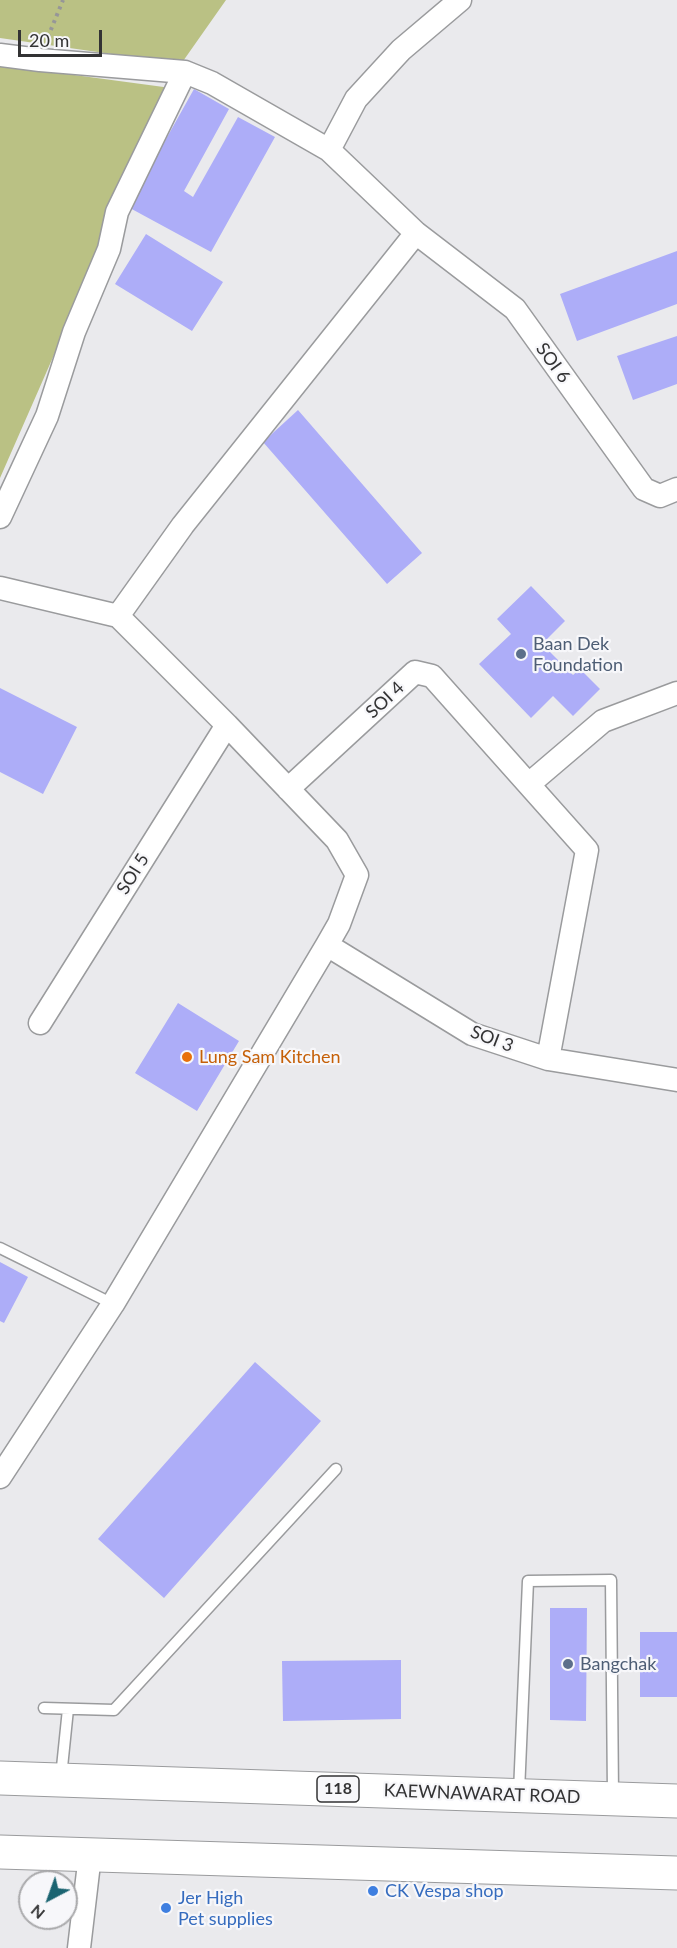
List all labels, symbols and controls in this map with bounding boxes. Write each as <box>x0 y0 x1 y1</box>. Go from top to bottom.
scale bar <box>21 18 105 56</box>
text: 20 m <box>29 29 69 51</box>
street label: SOI 6 <box>531 339 575 387</box>
place label: Baan Dek Foundation <box>533 633 623 676</box>
marker: Baan Dek Foundation <box>514 647 528 661</box>
street label: SOI 4 <box>361 677 409 723</box>
street label: SOI 5 <box>112 850 154 898</box>
street label: SOI 3 <box>467 1021 517 1057</box>
place label: Lung Sam Kitchen <box>199 1046 341 1068</box>
marker: Lung Sam Kitchen <box>180 1050 194 1064</box>
place label: Bangchak <box>580 1653 656 1675</box>
marker: Bangchak <box>561 1657 575 1671</box>
road number: 118 <box>317 1776 359 1802</box>
street label: KAEWNAWARAT ROAD <box>383 1780 581 1808</box>
north arrow <box>18 1870 78 1930</box>
place label: CK Vespa shop <box>385 1880 503 1902</box>
marker: CK Vespa shop <box>366 1884 380 1898</box>
place label: Jer High Pet supplies <box>178 1887 273 1930</box>
text: N <box>26 1901 48 1924</box>
marker: Jer High Pet supplies <box>159 1901 173 1915</box>

